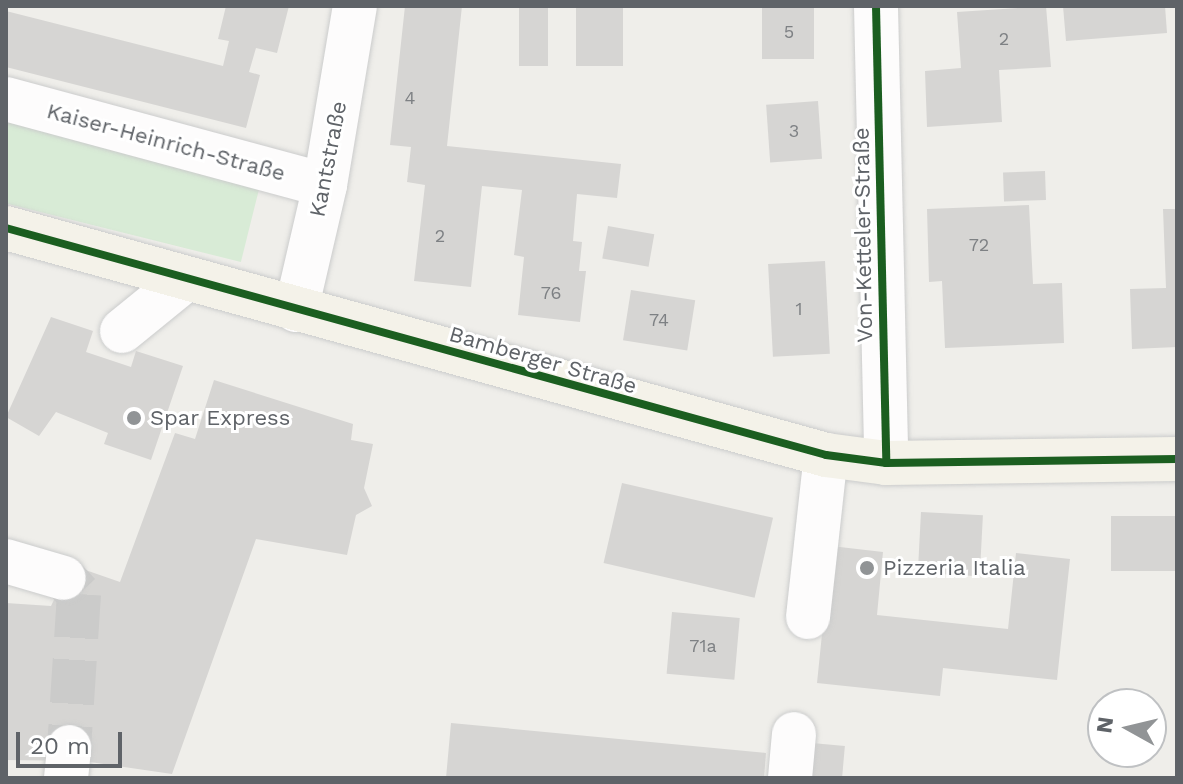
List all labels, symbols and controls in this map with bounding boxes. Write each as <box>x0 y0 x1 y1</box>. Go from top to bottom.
house number: 5 <box>784 21 794 43</box>
house number: 2 <box>999 28 1009 50</box>
house number: 4 <box>405 87 415 109</box>
street label: Kaiser-Heinrich-Straße <box>44 97 288 187</box>
street label: Kantstraße <box>304 99 352 219</box>
house number: 3 <box>789 120 799 142</box>
street label: Von-Ketteler-Straße <box>848 127 878 343</box>
house number: 2 <box>435 225 445 247</box>
house number: 72 <box>969 234 989 256</box>
house number: 76 <box>541 282 561 304</box>
house number: 1 <box>795 298 803 320</box>
house number: 74 <box>649 309 669 331</box>
street label: Bamberger Straße <box>446 321 640 399</box>
place label: Spar Express <box>150 405 291 431</box>
marker: Spar Express <box>125 409 143 427</box>
place label: Pizzeria Italia <box>883 555 1026 581</box>
marker: Pizzeria Italia <box>858 559 876 577</box>
house number: 71a <box>689 635 717 657</box>
north arrow <box>1087 688 1167 768</box>
text: N <box>1091 715 1118 735</box>
scale bar <box>20 716 126 766</box>
text: 20 m <box>30 732 90 760</box>

